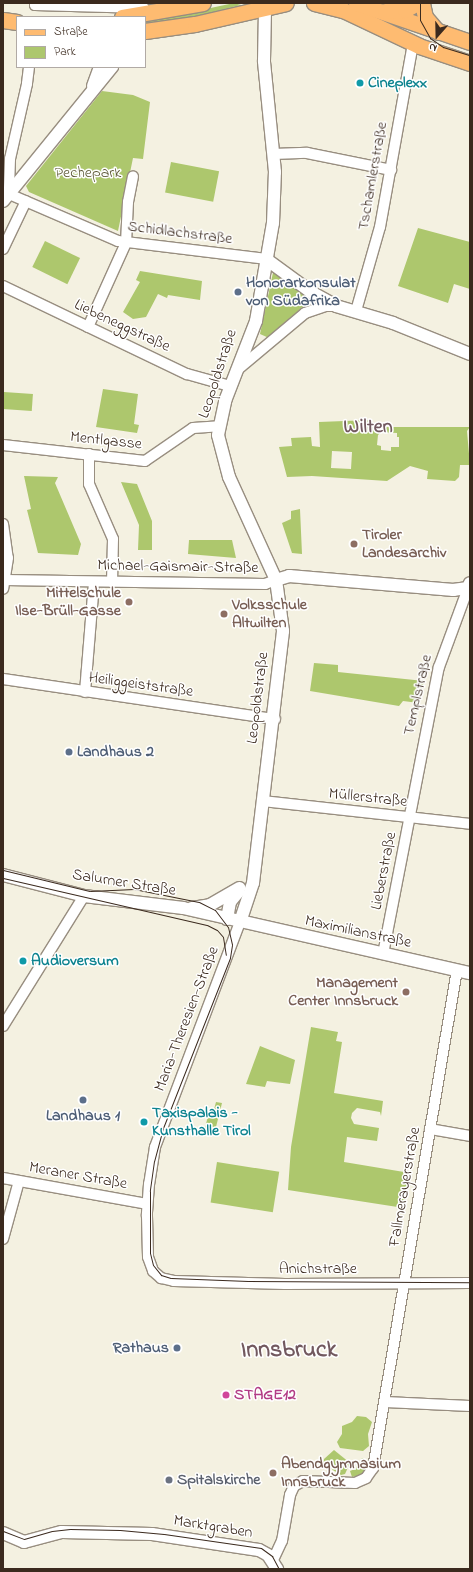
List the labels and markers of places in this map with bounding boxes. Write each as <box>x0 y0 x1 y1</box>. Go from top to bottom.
place label: Cineplexx <box>368 73 427 93</box>
marker: Cineplexx <box>355 78 365 88</box>
place label: Honorarkonsulat von Südafrika <box>246 273 356 311</box>
marker: Honorarkonsulat von Südafrika <box>233 287 243 297</box>
place label: Tiroler Landesarchiv <box>362 525 446 563</box>
marker: Tiroler Landesarchiv <box>349 539 359 549</box>
place label: Mittelschule Ilse-Brüll-Gasse <box>15 583 121 621</box>
place label: Volksschule Altwilten <box>232 595 307 633</box>
marker: Mittelschule Ilse-Brüll-Gasse <box>124 597 134 607</box>
marker: Volksschule Altwilten <box>219 609 229 619</box>
place label: Landhaus 2 <box>77 742 154 762</box>
marker: Landhaus 2 <box>64 747 74 757</box>
place label: Audioversum <box>31 951 119 971</box>
marker: Audioversum <box>18 956 28 966</box>
place label: Management Center Innsbruck <box>288 973 398 1011</box>
marker: Management Center Innsbruck <box>401 987 411 997</box>
marker: Landhaus 1 <box>78 1095 88 1105</box>
place label: Taxispalais - Kunsthalle Tirol <box>152 1103 251 1141</box>
place label: Landhaus 1 <box>46 1106 120 1126</box>
marker: Taxispalais - Kunsthalle Tirol <box>139 1117 149 1127</box>
place label: Rathaus <box>113 1338 169 1358</box>
marker: Rathaus <box>172 1343 182 1353</box>
place label: STAGE12 <box>234 1385 296 1405</box>
marker: STAGE12 <box>221 1390 231 1400</box>
place label: Abendgymnasium Innsbruck <box>281 1454 401 1492</box>
marker: Abendgymnasium Innsbruck <box>268 1468 278 1478</box>
place label: Spitalskirche <box>177 1470 260 1490</box>
marker: Spitalskirche <box>164 1475 174 1485</box>

